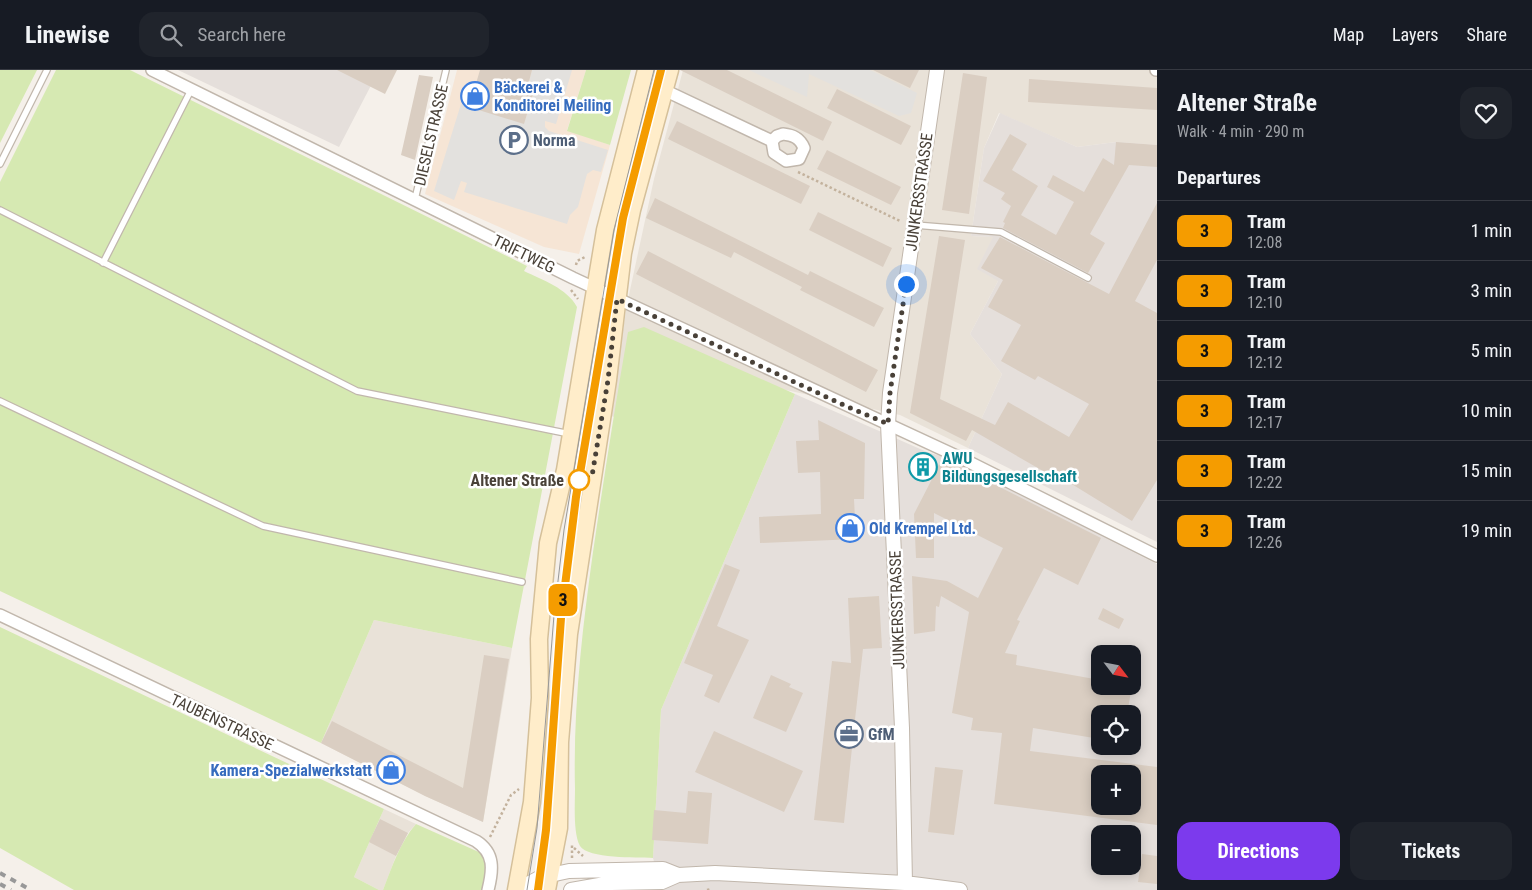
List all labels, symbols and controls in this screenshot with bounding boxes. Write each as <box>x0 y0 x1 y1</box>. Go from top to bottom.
search box <box>139 12 489 57</box>
text: Linewise <box>25 21 109 49</box>
icon: search <box>157 21 185 49</box>
text: Search here <box>197 23 286 46</box>
text: Map <box>1333 24 1364 45</box>
text: Layers <box>1392 24 1439 45</box>
text: Share <box>1467 24 1507 45</box>
place label: Bäckerei & Konditorei Meiling <box>494 78 611 115</box>
shop icon: Bäckerei & Konditorei Meiling <box>460 81 490 111</box>
street label: DIESELSTRASSE <box>410 82 452 188</box>
button: heart <box>1460 87 1512 139</box>
text: Altener Straße <box>1177 89 1317 117</box>
text: Walk · 4 min · 290 m <box>1177 122 1304 141</box>
parking icon: Norma <box>499 125 529 155</box>
place label: Norma <box>533 131 576 150</box>
street label: JUNKERSSTRASSE <box>901 132 937 252</box>
text: Departures <box>1177 166 1261 189</box>
text: Tram <box>1247 210 1286 233</box>
text: 1 min <box>1470 219 1512 242</box>
text: 3 <box>1200 220 1209 241</box>
street label: TRIFTWEG <box>490 231 558 277</box>
text: 12:08 <box>1247 233 1282 252</box>
text: Tram <box>1247 270 1286 293</box>
your location <box>894 272 919 297</box>
text: 3 min <box>1470 279 1512 302</box>
text: 3 <box>1200 280 1209 301</box>
text: 12:10 <box>1247 293 1282 312</box>
text: Tram <box>1247 330 1286 353</box>
text: 5 min <box>1470 339 1512 362</box>
text: 3 <box>1200 340 1209 361</box>
text: 12:12 <box>1247 353 1282 372</box>
text: Tram <box>1247 390 1286 413</box>
text: 10 min <box>1461 399 1512 422</box>
text: 3 <box>1200 400 1209 421</box>
text: 12:17 <box>1247 413 1282 432</box>
place label: AWU Bildungsgesellschaft <box>942 449 1077 486</box>
text: Tram <box>1247 450 1286 473</box>
building icon: AWU Bildungsgesellschaft <box>908 452 938 482</box>
text: 15 min <box>1461 459 1512 482</box>
text: 3 <box>1200 460 1209 481</box>
marker: Altener Straße <box>568 469 590 491</box>
place label: Altener Straße <box>471 471 564 490</box>
text: 12:22 <box>1247 473 1282 492</box>
text: Tram <box>1247 510 1286 533</box>
shop icon: Old Krempel Ltd. <box>835 513 865 543</box>
place label: Old Krempel Ltd. <box>869 519 976 538</box>
text: 19 min <box>1461 519 1512 542</box>
text: 3 <box>1200 520 1209 541</box>
text: 12:26 <box>1247 533 1282 552</box>
street label: JUNKERSSTRASSE <box>885 550 909 670</box>
line badge: 3 <box>547 584 579 616</box>
text: 3 <box>558 589 568 610</box>
north arrow <box>1091 645 1141 695</box>
map controls <box>1091 645 1141 875</box>
street label: TAUBENSTRASSE <box>168 690 276 754</box>
button: locate <box>1091 705 1141 755</box>
office icon: GfM <box>834 719 864 749</box>
place label: GfM <box>868 725 895 744</box>
shop icon: Kamera-Spezialwerkstatt <box>376 755 406 785</box>
place label: Kamera-Spezialwerkstatt <box>210 761 372 780</box>
button: + <box>1091 765 1141 815</box>
button: Directions <box>1177 822 1340 880</box>
button: Tickets <box>1350 822 1512 880</box>
button: − <box>1091 825 1141 875</box>

